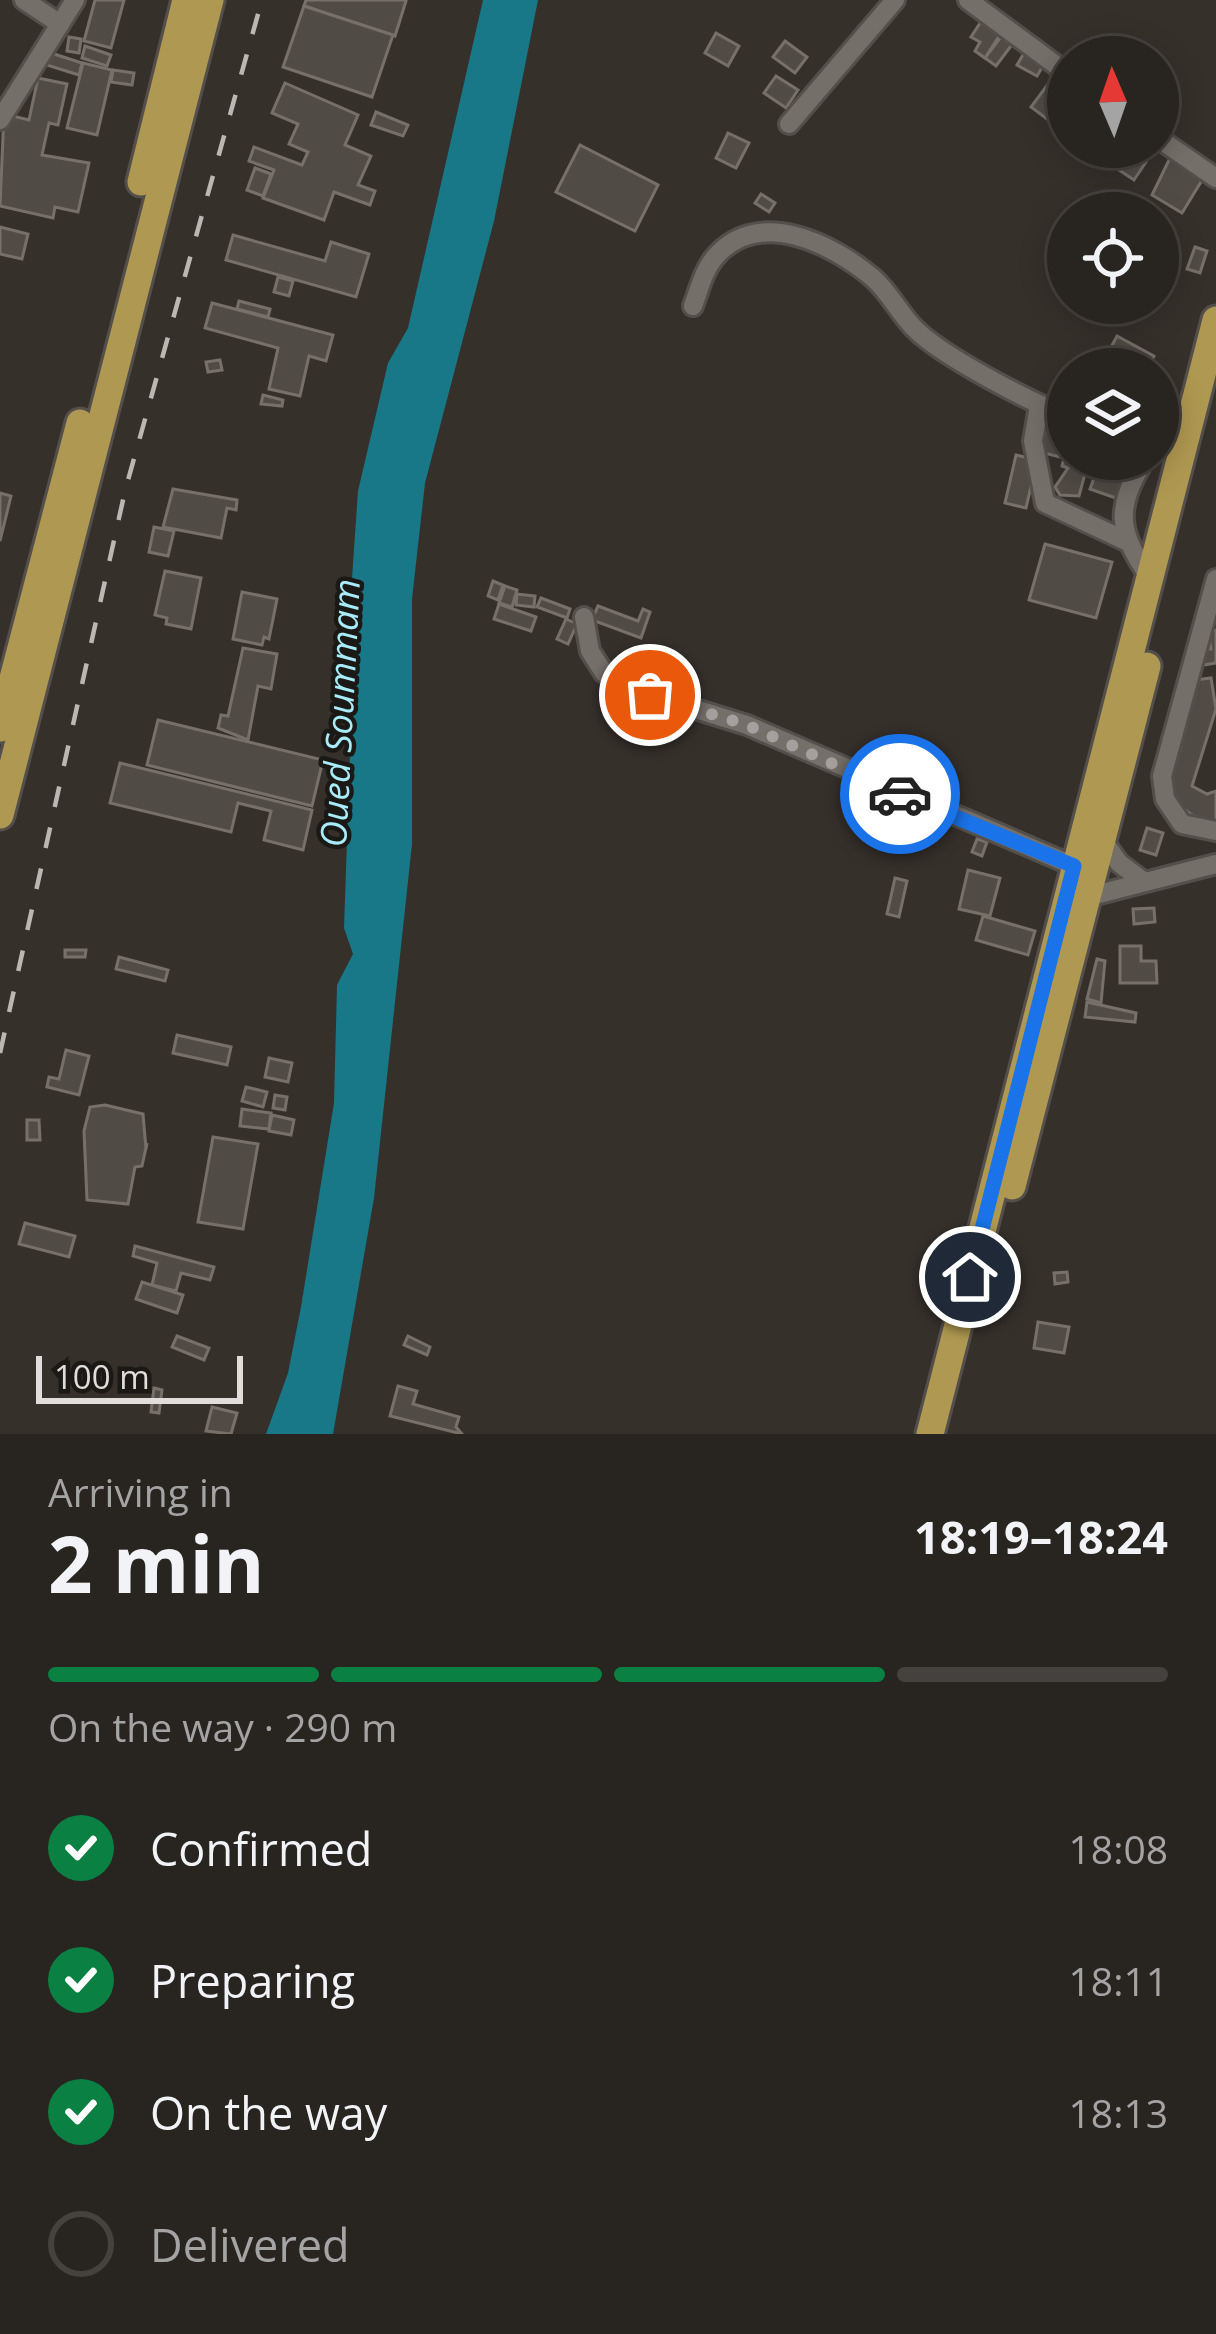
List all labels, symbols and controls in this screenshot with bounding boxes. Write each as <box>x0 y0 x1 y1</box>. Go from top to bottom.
north arrow <box>1047 36 1179 168</box>
map controls <box>1047 36 1179 480</box>
button: locate <box>1047 192 1179 324</box>
button: layers <box>1047 348 1179 480</box>
water label: Oued Soummam <box>308 578 371 848</box>
pin <box>599 644 701 746</box>
icon: bag <box>617 662 683 728</box>
courier <box>840 734 960 854</box>
icon: car <box>867 761 933 827</box>
pin <box>919 1226 1021 1328</box>
icon: home <box>937 1244 1003 1310</box>
scale bar <box>36 1350 243 1403</box>
text: 100 m <box>54 1354 150 1399</box>
text: Arriving in <box>48 1465 233 1518</box>
text: 18:19–18:24 <box>914 1506 1168 1567</box>
text: 2 min <box>48 1510 265 1616</box>
text: On the way · 290 m <box>48 1700 397 1753</box>
icon: check <box>48 1815 114 1881</box>
text: Confirmed <box>150 1818 372 1879</box>
text: 18:08 <box>1069 1822 1168 1875</box>
icon: check <box>48 1947 114 2013</box>
text: Preparing <box>150 1950 355 2011</box>
text: 18:11 <box>1069 1954 1168 2007</box>
icon: check <box>48 2079 114 2145</box>
text: On the way <box>150 2082 387 2143</box>
text: 18:13 <box>1069 2086 1168 2139</box>
text: Delivered <box>150 2214 350 2275</box>

